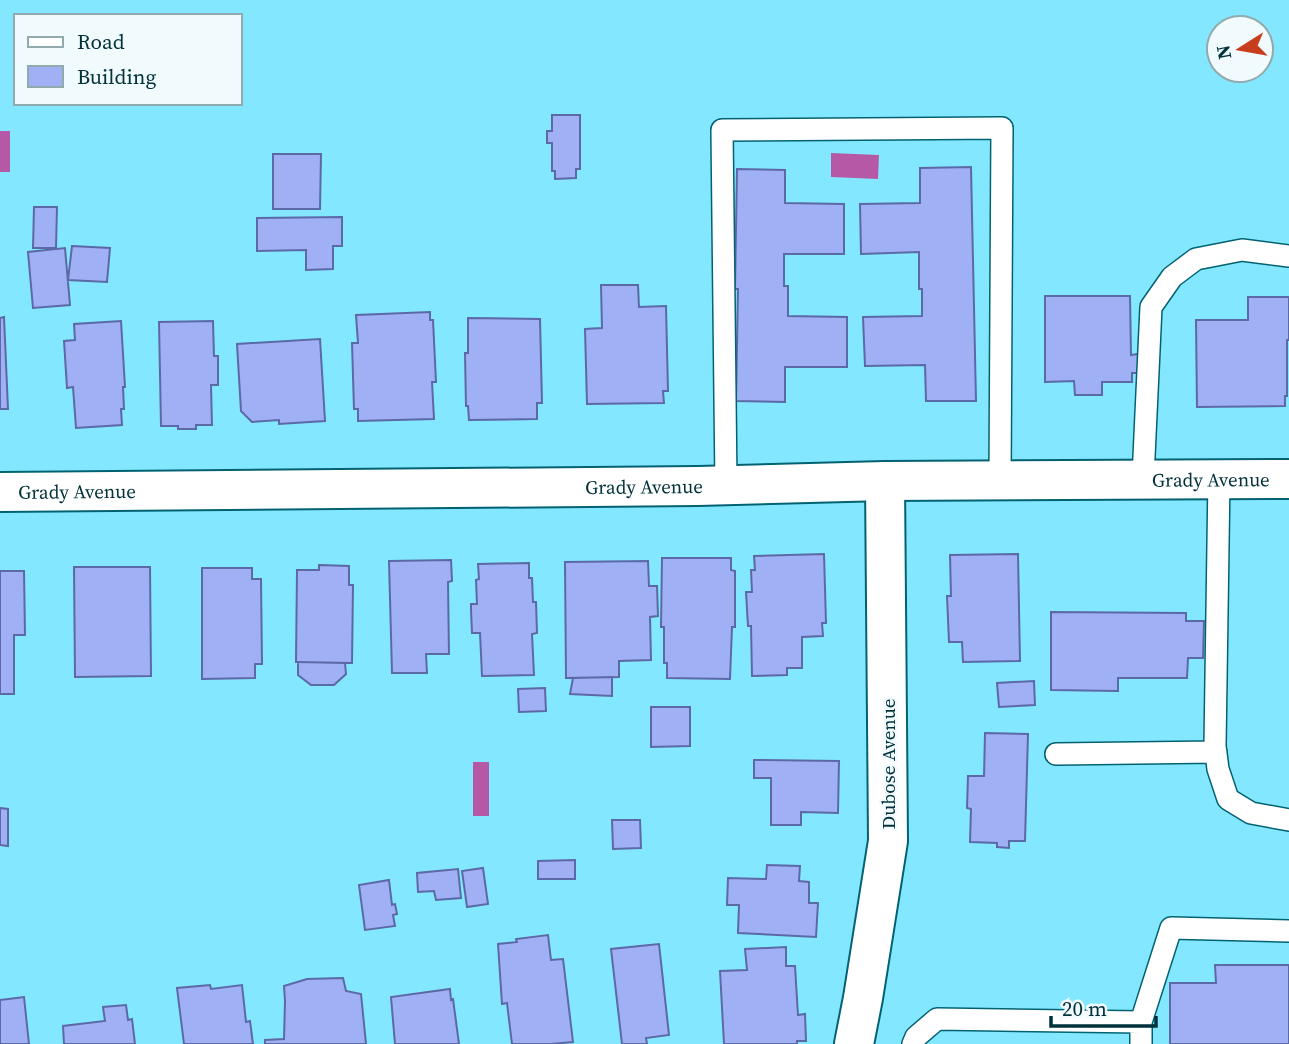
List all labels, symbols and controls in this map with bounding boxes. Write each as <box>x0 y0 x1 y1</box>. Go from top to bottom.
legend <box>14 14 242 105</box>
north arrow <box>1205 14 1275 84</box>
text: Road <box>77 27 125 56</box>
text: N <box>1209 43 1237 62</box>
text: Building <box>77 62 156 91</box>
street label: Grady Avenue <box>1152 466 1270 493</box>
street label: Grady Avenue <box>585 473 703 500</box>
street label: Grady Avenue <box>18 478 136 505</box>
street label: Dubose Avenue <box>875 699 901 829</box>
scale bar <box>1051 984 1156 1028</box>
text: 20 m <box>1062 994 1107 1023</box>

